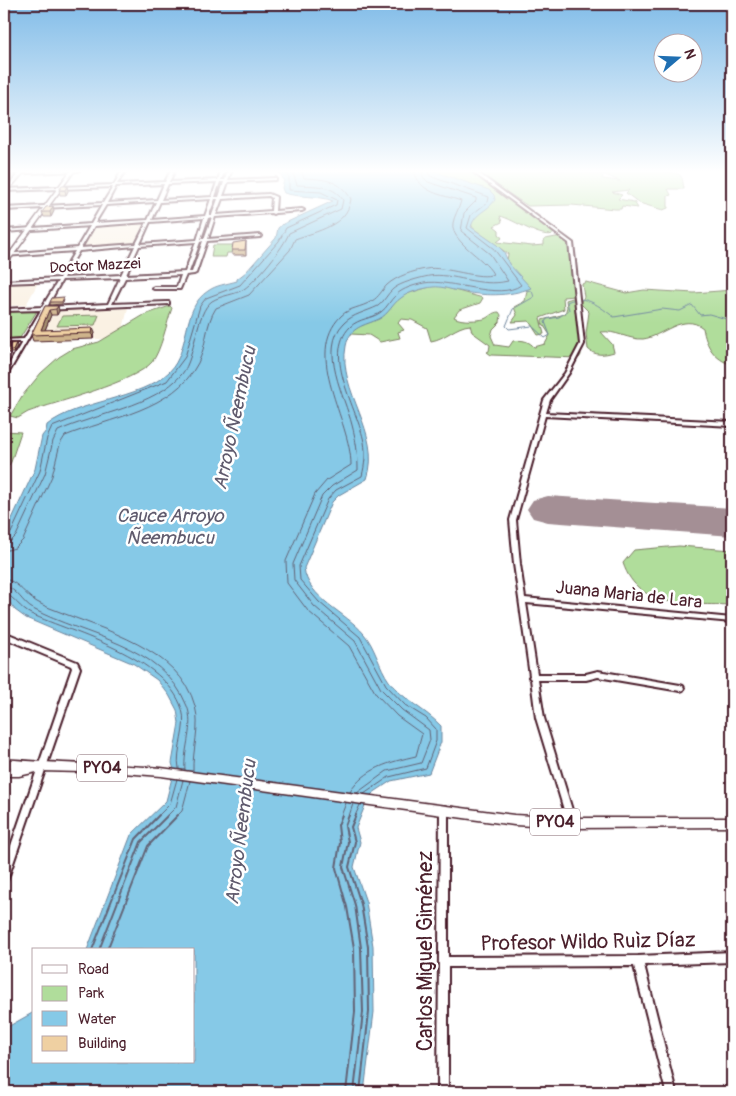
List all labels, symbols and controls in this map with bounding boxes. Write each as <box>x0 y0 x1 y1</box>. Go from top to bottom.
north arrow <box>654 32 704 82</box>
text: N <box>680 47 699 61</box>
street label: Doctor Mazzei <box>49 254 141 278</box>
water label: Arroyo Ñeembucu <box>208 343 262 492</box>
water label: Cauce Arroyo Ñeembucu <box>117 504 225 550</box>
street label: Juana Marìa de Lara <box>555 576 703 614</box>
road number: PY04 <box>77 754 127 781</box>
water label: Arroyo Ñeembucu <box>220 757 262 906</box>
road number: PY04 <box>530 809 580 836</box>
street label: Carlos Miguel Giménez <box>412 851 439 1051</box>
street label: Profesor Wildo Ruìz Díaz <box>480 927 696 957</box>
legend <box>32 948 195 1064</box>
text: Road <box>78 960 109 979</box>
text: Park <box>78 984 105 1003</box>
text: Water <box>78 1010 117 1029</box>
text: Building <box>78 1034 126 1053</box>

